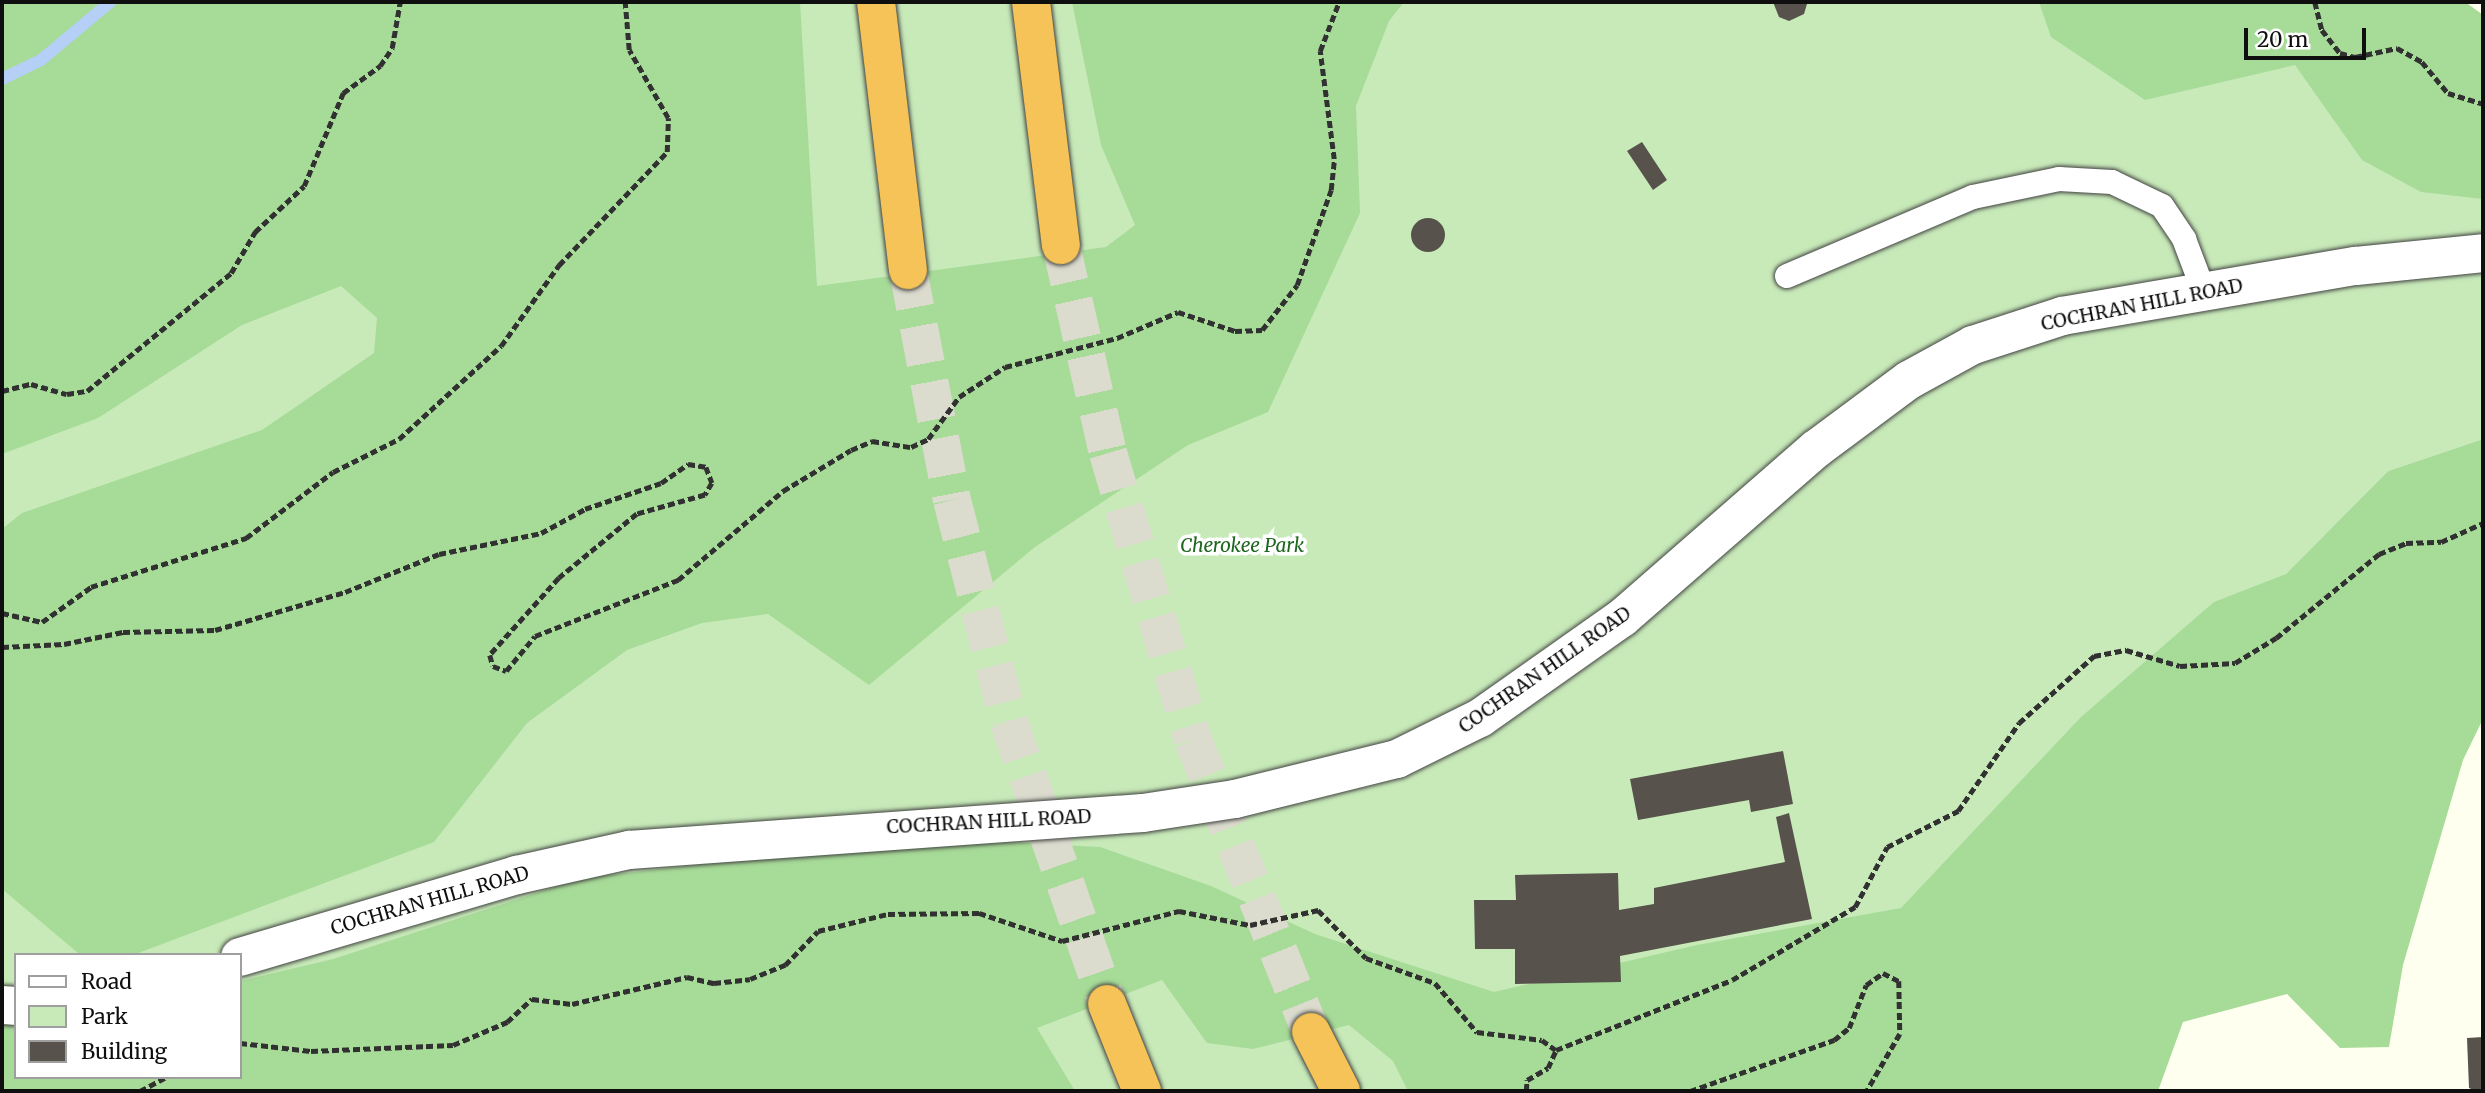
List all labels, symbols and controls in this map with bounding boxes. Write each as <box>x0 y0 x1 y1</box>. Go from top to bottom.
scale bar <box>2247 14 2370 58</box>
text: 20 m <box>2257 26 2308 53</box>
street label: COCHRAN HILL ROAD <box>2039 274 2245 336</box>
park label: Cherokee Park <box>1180 535 1304 557</box>
street label: COCHRAN HILL ROAD <box>1454 602 1636 738</box>
street label: COCHRAN HILL ROAD <box>886 805 1092 839</box>
street label: COCHRAN HILL ROAD <box>328 862 532 940</box>
legend <box>14 953 242 1079</box>
text: Road <box>81 968 132 995</box>
text: Park <box>81 1003 128 1030</box>
text: Building <box>81 1038 167 1065</box>

